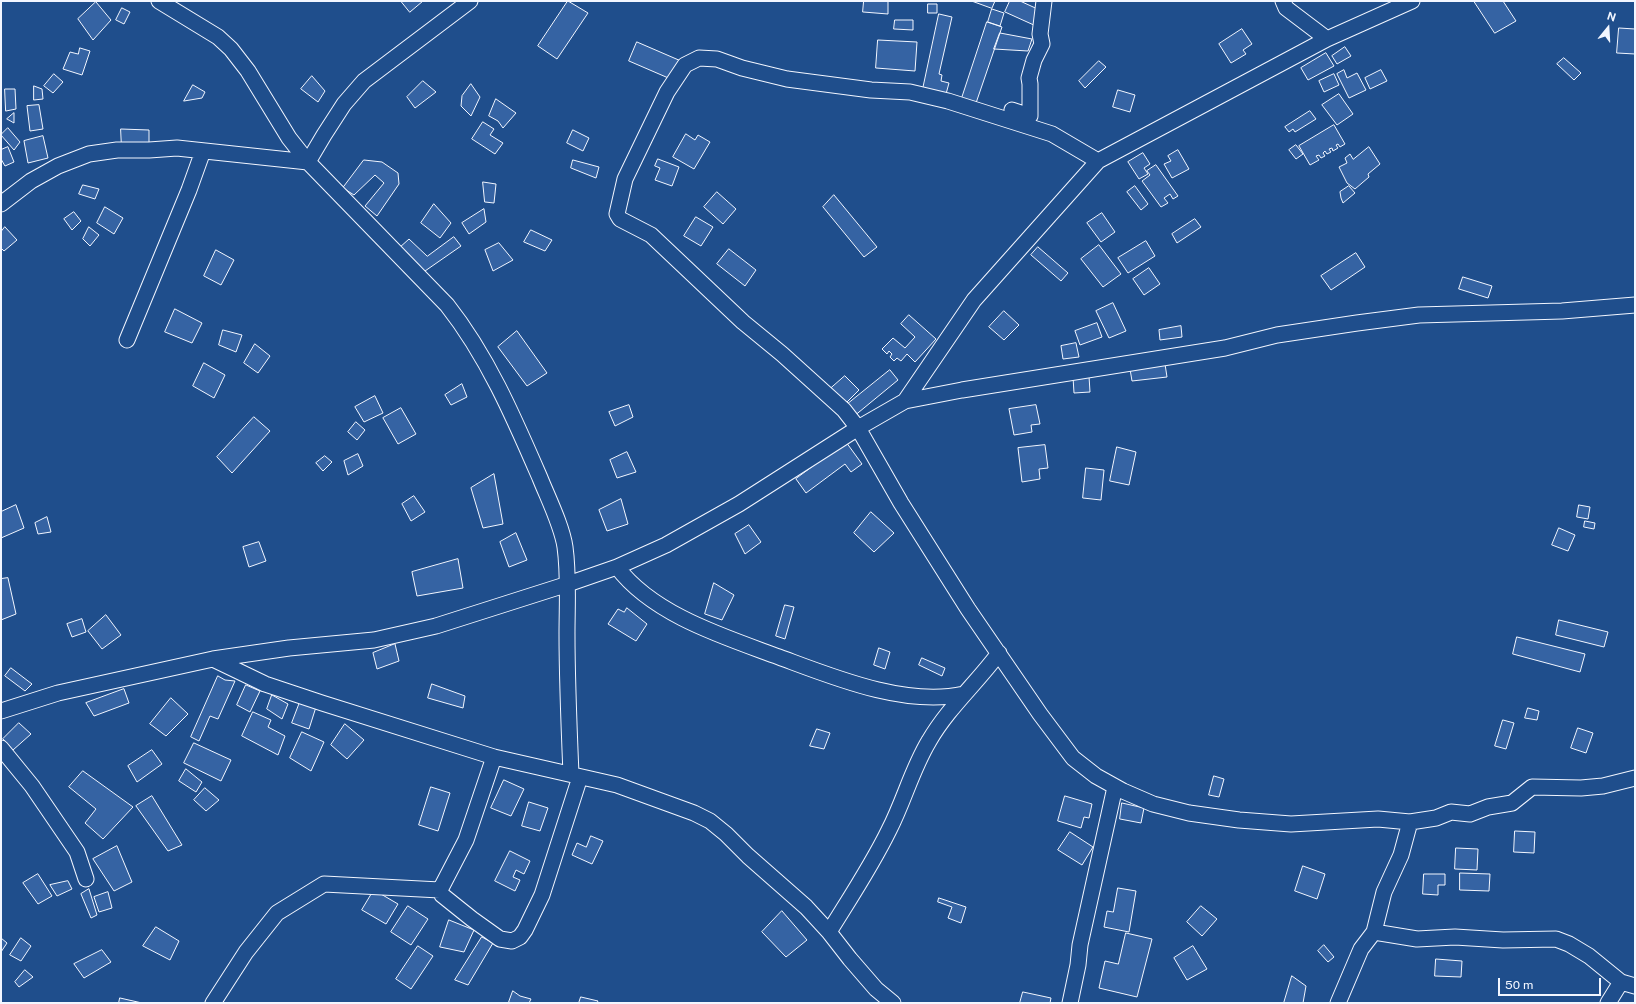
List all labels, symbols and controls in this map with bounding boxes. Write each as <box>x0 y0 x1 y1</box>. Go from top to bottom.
north arrow <box>1588 8 1628 48</box>
text: N <box>1606 10 1618 24</box>
scale bar <box>1500 970 1603 996</box>
text: 50 m <box>1505 978 1533 992</box>

